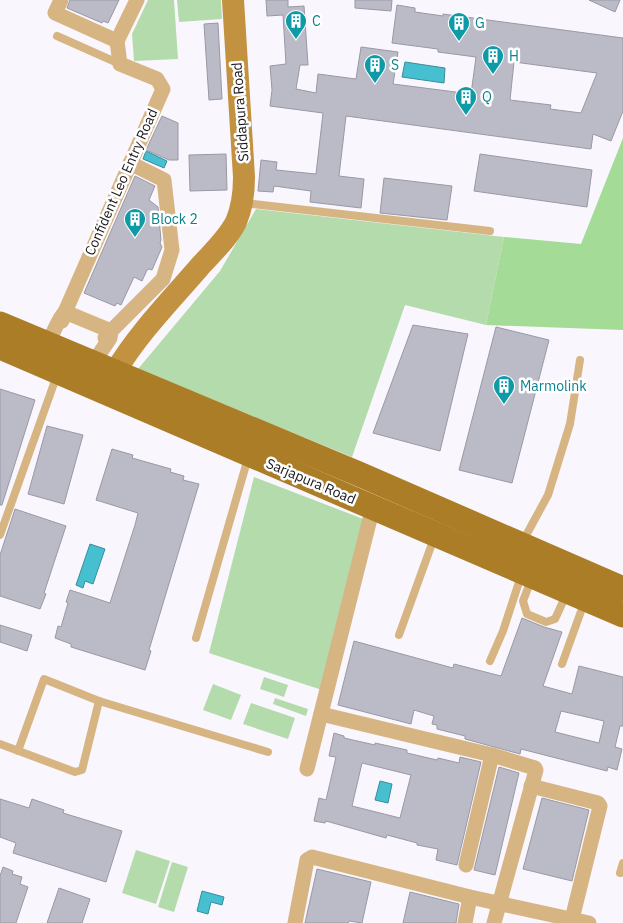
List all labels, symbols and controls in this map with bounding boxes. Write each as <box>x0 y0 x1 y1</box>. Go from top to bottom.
building icon: C <box>284 9 308 40</box>
building icon: G <box>447 11 471 42</box>
place label: C <box>312 12 321 30</box>
place label: G <box>475 14 485 32</box>
building icon: H <box>481 44 505 75</box>
place label: H <box>509 47 519 65</box>
building icon: S <box>363 53 387 84</box>
place label: S <box>391 56 399 74</box>
street label: Siddapura Road <box>228 62 252 162</box>
building icon: Q <box>454 85 478 116</box>
place label: Q <box>482 88 492 106</box>
street label: Confident Leo Entry Road <box>80 106 162 258</box>
building icon: Block 2 <box>123 207 147 238</box>
place label: Block 2 <box>151 210 198 228</box>
building icon: Marmolink <box>492 374 516 405</box>
place label: Marmolink <box>520 377 587 395</box>
street label: Sarjapura Road <box>263 454 359 508</box>

